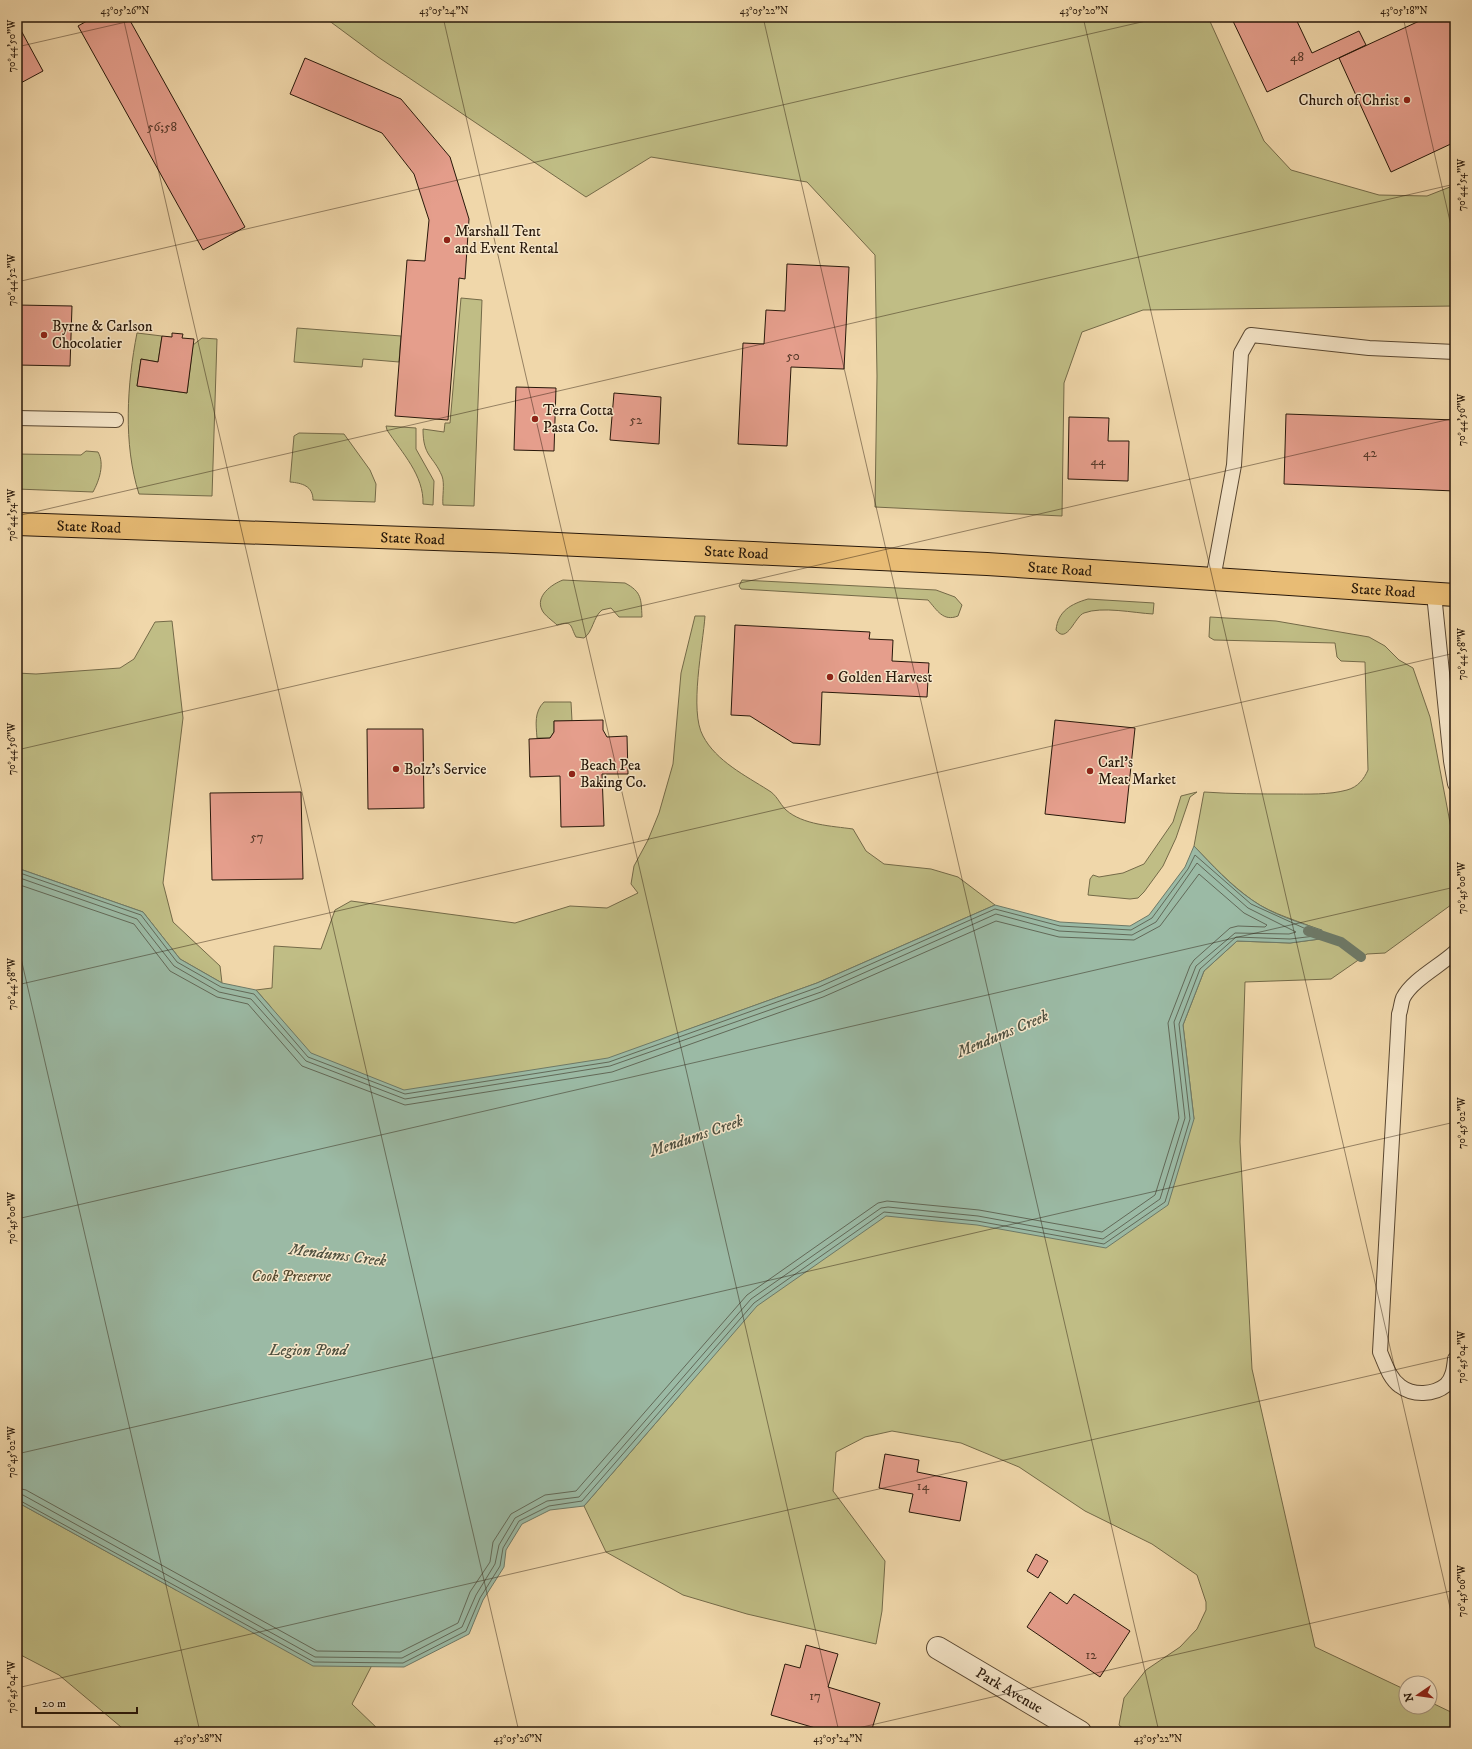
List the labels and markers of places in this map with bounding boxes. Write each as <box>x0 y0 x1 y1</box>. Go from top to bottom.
place label: Church of Christ <box>1299 91 1399 110</box>
marker: Church of Christ <box>1402 95 1412 105</box>
place label: Marshall Tent and Event Rental <box>455 222 559 258</box>
marker: Marshall Tent and Event Rental <box>442 235 452 245</box>
place label: Byrne & Carlson Chocolatier <box>52 317 153 353</box>
marker: Byrne & Carlson Chocolatier <box>39 330 49 340</box>
place label: Terra Cotta Pasta Co. <box>543 401 614 437</box>
marker: Terra Cotta Pasta Co. <box>530 414 540 424</box>
place label: Golden Harvest <box>838 668 933 687</box>
marker: Golden Harvest <box>825 672 835 682</box>
place label: Carl's Meat Market <box>1098 753 1176 789</box>
place label: Beach Pea Baking Co. <box>580 756 646 792</box>
place label: Bolz's Service <box>404 760 487 779</box>
marker: Bolz's Service <box>391 764 401 774</box>
marker: Carl's Meat Market <box>1085 766 1095 776</box>
marker: Beach Pea Baking Co. <box>567 769 577 779</box>

